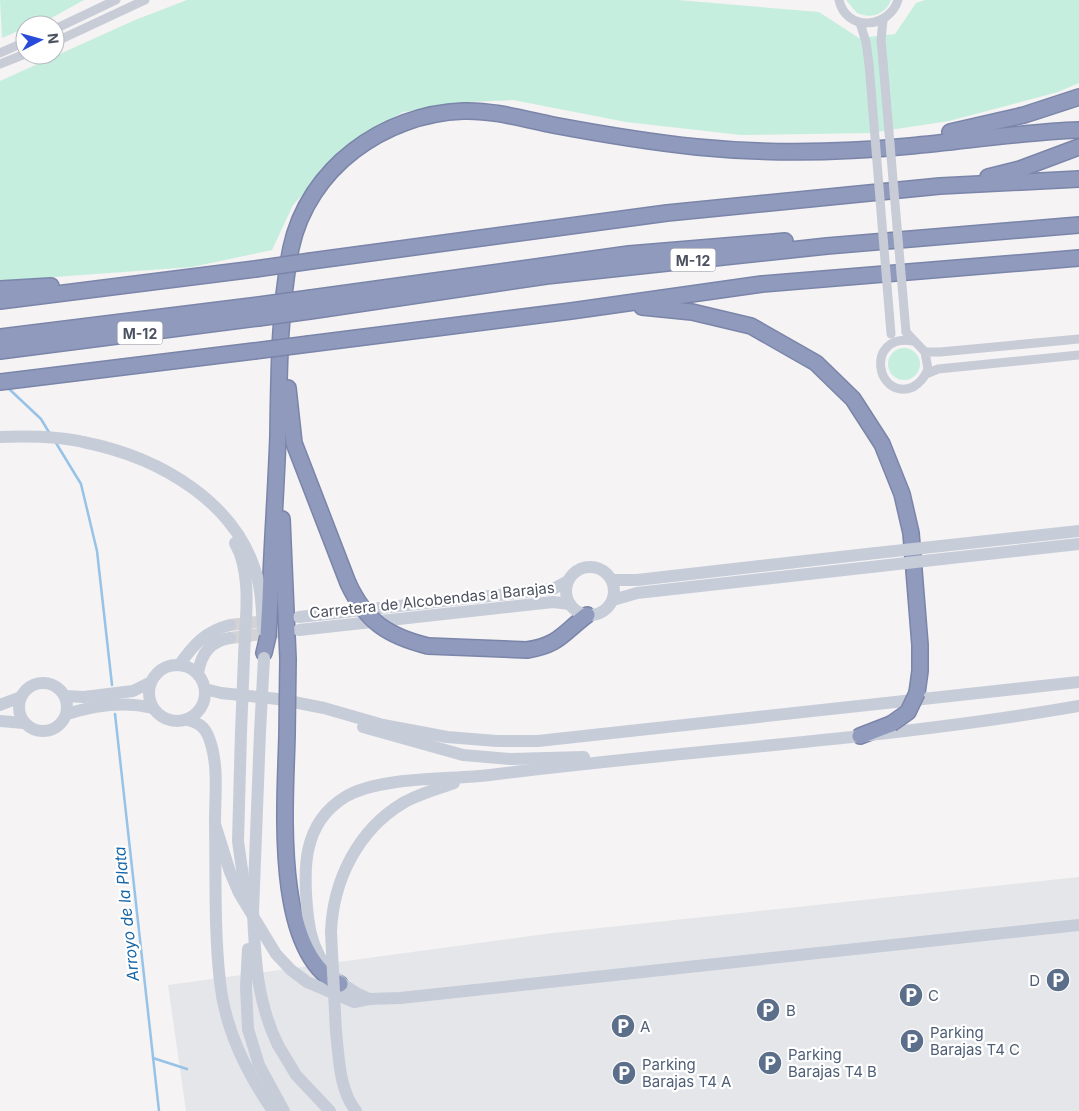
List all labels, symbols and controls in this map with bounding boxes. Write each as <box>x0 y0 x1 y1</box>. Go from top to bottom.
north arrow <box>15 15 65 65</box>
text: N <box>44 32 62 45</box>
road number: M-12 <box>670 248 716 272</box>
road number: M-12 <box>118 322 162 344</box>
street label: Carretera de Alcobendas a Barajas <box>309 578 556 622</box>
water label: Arroyo de la Plata <box>109 845 143 984</box>
parking icon: D <box>1045 967 1071 993</box>
place label: D <box>1029 971 1040 990</box>
parking icon: C <box>898 982 924 1008</box>
place label: C <box>928 986 939 1005</box>
parking icon: B <box>755 997 781 1023</box>
place label: B <box>786 1001 796 1020</box>
parking icon: A <box>610 1013 636 1039</box>
place label: A <box>640 1017 650 1036</box>
place label: Parking Barajas T4 C <box>930 1023 1020 1059</box>
parking icon: Parking Barajas T4 C <box>899 1028 925 1054</box>
place label: Parking Barajas T4 B <box>788 1045 877 1081</box>
parking icon: Parking Barajas T4 B <box>757 1050 783 1076</box>
place label: Parking Barajas T4 A <box>642 1055 731 1091</box>
parking icon: Parking Barajas T4 A <box>611 1060 637 1086</box>

